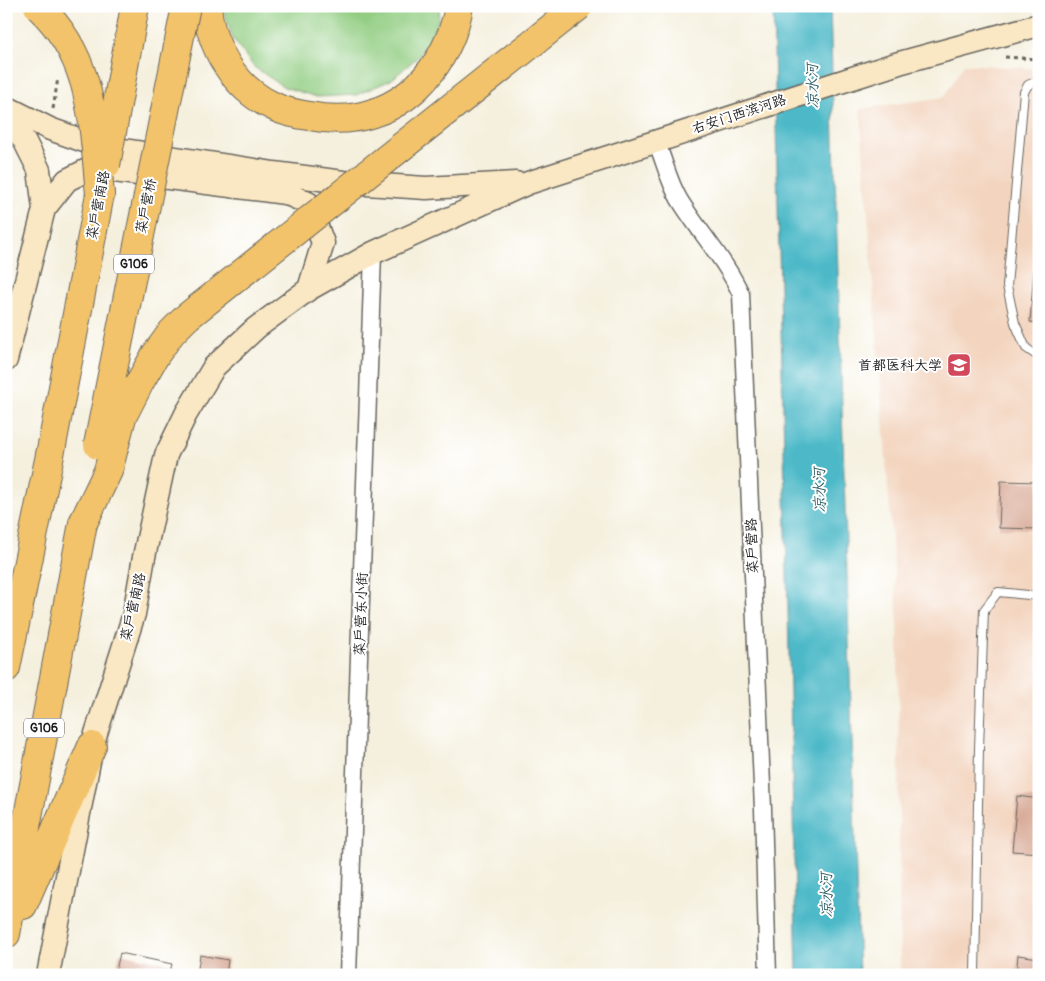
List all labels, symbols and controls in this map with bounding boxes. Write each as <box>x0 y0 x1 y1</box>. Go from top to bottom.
water label: 凉水河 <box>803 60 823 109</box>
street label: 右安门西滨河路 <box>690 91 788 137</box>
street label: 菜户营南路 <box>83 169 113 241</box>
street label: 菜户营桥 <box>132 177 160 235</box>
road number: G106 <box>114 254 154 274</box>
school or university icon: 首都医科大学 <box>946 352 972 378</box>
place label: 首都医科大学 <box>858 357 942 374</box>
water label: 凉水河 <box>810 464 830 513</box>
street label: 菜户营路 <box>743 518 761 574</box>
street label: 菜户营南路 <box>117 571 149 643</box>
street label: 菜户营东小街 <box>351 572 371 656</box>
road number: G106 <box>24 718 64 738</box>
water label: 凉水河 <box>817 869 837 918</box>

